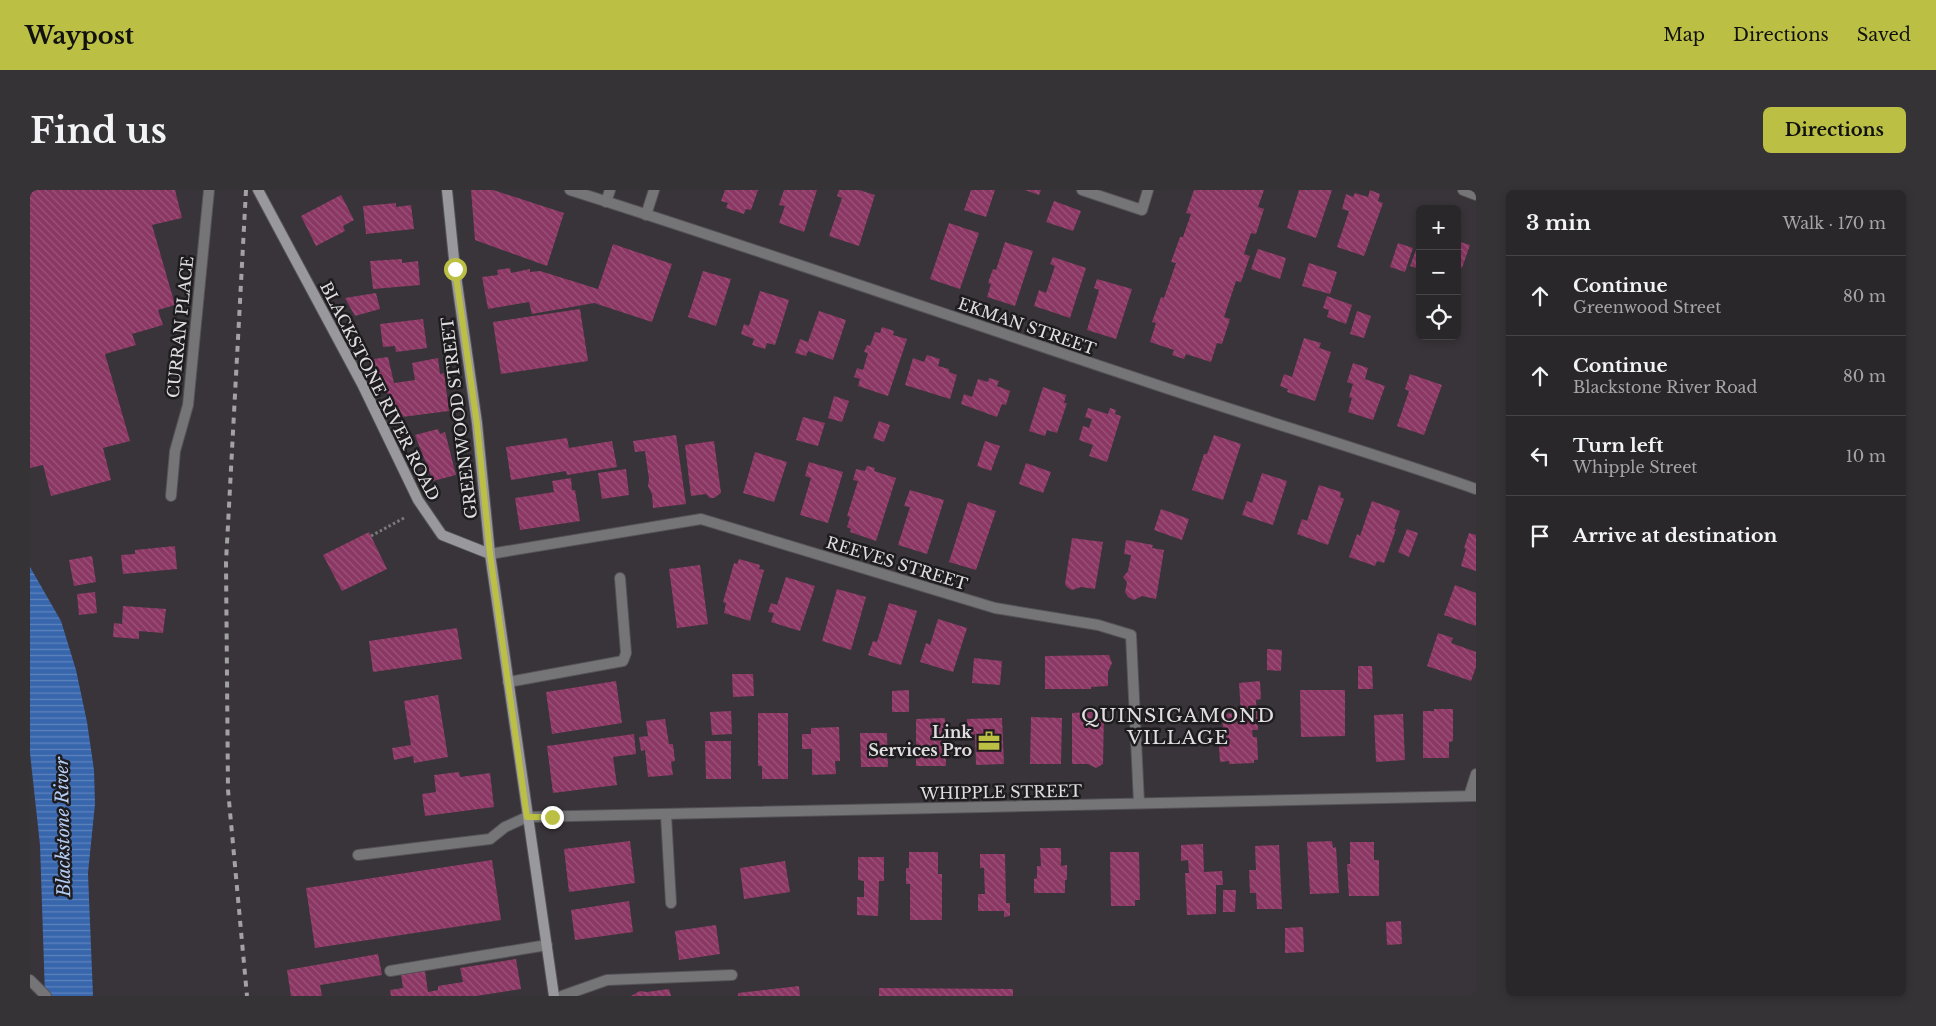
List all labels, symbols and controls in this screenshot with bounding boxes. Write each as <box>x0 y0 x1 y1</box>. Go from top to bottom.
text: Waypost <box>25 21 134 50</box>
text: Map <box>1663 24 1705 46</box>
text: Directions <box>1733 24 1829 46</box>
text: Saved <box>1857 24 1911 46</box>
button: Directions <box>1763 107 1906 153</box>
text: Find us <box>30 109 167 152</box>
map controls <box>1416 205 1461 340</box>
button: + <box>1416 205 1461 250</box>
text: 3 min <box>1526 210 1591 236</box>
text: Walk · 170 m <box>1783 213 1886 233</box>
button: − <box>1416 250 1461 295</box>
street label: CURRAN PLACE <box>163 255 197 399</box>
route start <box>444 258 467 281</box>
text: Continue <box>1573 274 1668 297</box>
street label: BLACKSTONE RIVER ROAD <box>316 278 444 504</box>
icon: ahead <box>1526 282 1554 310</box>
text: 80 m <box>1843 286 1886 306</box>
street label: EKMAN STREET <box>955 293 1099 359</box>
button: locate <box>1416 295 1461 340</box>
text: Greenwood Street <box>1573 297 1721 317</box>
street label: GREENWOOD STREET <box>437 316 481 520</box>
text: Continue <box>1573 354 1668 377</box>
icon: ahead <box>1526 362 1554 390</box>
text: 80 m <box>1843 366 1886 386</box>
text: Blackstone River Road <box>1573 377 1757 397</box>
text: Turn left <box>1573 434 1664 457</box>
icon: left <box>1526 442 1554 470</box>
text: 10 m <box>1846 446 1886 466</box>
text: Whipple Street <box>1573 457 1697 477</box>
icon: arrive <box>1526 522 1554 550</box>
text: Arrive at destination <box>1573 524 1777 547</box>
street label: REEVES STREET <box>824 532 970 594</box>
district label: QUINSIGAMOND VILLAGE <box>1081 704 1275 749</box>
place label: Link Services Pro <box>868 722 972 760</box>
office icon: Link Services Pro <box>976 728 1002 754</box>
water label: Blackstone River <box>51 756 75 898</box>
street label: WHIPPLE STREET <box>919 781 1082 803</box>
route end <box>541 806 564 829</box>

